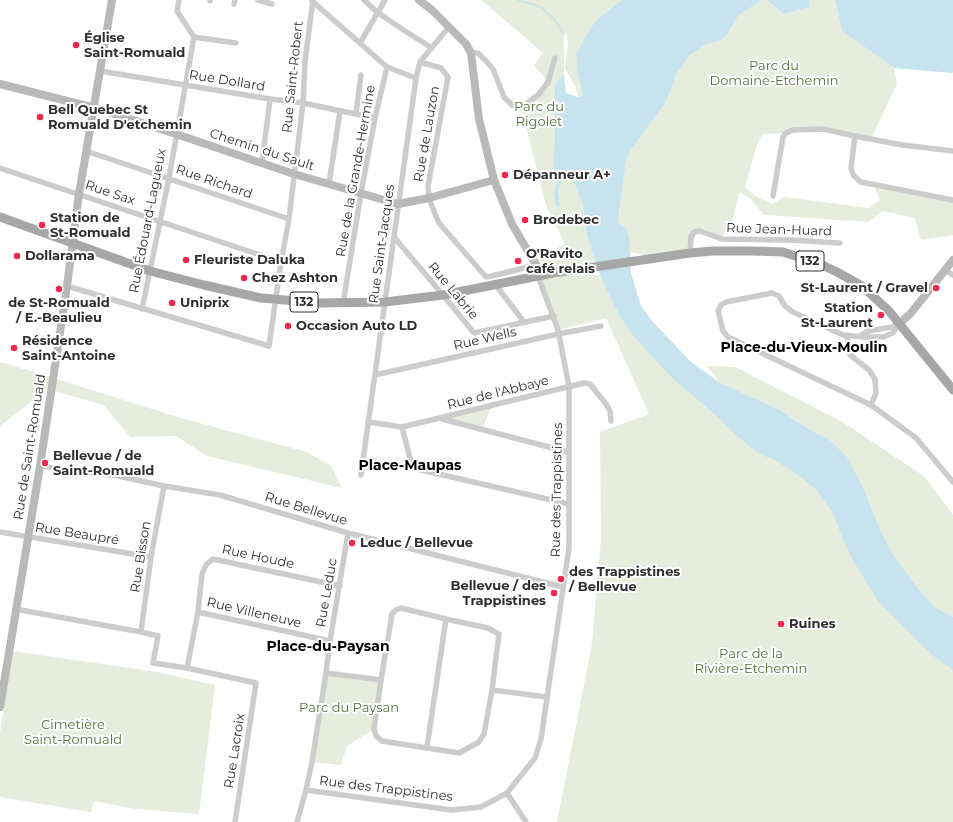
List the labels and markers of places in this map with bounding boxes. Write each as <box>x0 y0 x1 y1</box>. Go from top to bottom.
place label: Église Saint-Romuald <box>84 30 185 61</box>
marker: Église Saint-Romuald <box>71 40 81 50</box>
place label: Bell Quebec St Romuald D'etchemin <box>48 102 192 133</box>
marker: Bell Quebec St Romuald D'etchemin <box>35 112 45 122</box>
place label: Dépanneur A+ <box>513 167 611 183</box>
marker: Dépanneur A+ <box>500 170 510 180</box>
place label: Station de St-Romuald <box>50 210 130 241</box>
place label: Brodebec <box>533 212 599 228</box>
marker: Brodebec <box>520 215 530 225</box>
marker: Station de St-Romuald <box>37 220 47 230</box>
place label: O'Ravito café relais <box>526 246 595 277</box>
place label: Dollarama <box>25 248 95 264</box>
marker: Dollarama <box>12 251 22 261</box>
place label: Fleuriste Daluka <box>194 252 305 268</box>
marker: Fleuriste Daluka <box>181 255 191 265</box>
marker: O'Ravito café relais <box>513 256 523 266</box>
place label: Chez Ashton <box>252 270 338 286</box>
marker: Chez Ashton <box>239 273 249 283</box>
place label: St-Laurent / Gravel <box>801 280 928 296</box>
marker: St-Laurent / Gravel <box>931 283 941 293</box>
marker: de St-Romuald / E.-Beaulieu <box>54 284 64 294</box>
place label: de St-Romuald / E.-Beaulieu <box>8 295 110 326</box>
place label: Uniprix <box>180 295 229 311</box>
marker: Uniprix <box>167 298 177 308</box>
place label: Station St-Laurent <box>801 300 873 331</box>
marker: Station St-Laurent <box>876 310 886 320</box>
place label: Occasion Auto LD <box>296 318 417 334</box>
marker: Occasion Auto LD <box>283 321 293 331</box>
place label: Résidence Saint-Antoine <box>22 333 115 364</box>
marker: Résidence Saint-Antoine <box>9 343 19 353</box>
place label: Bellevue / de Saint-Romuald <box>53 448 154 479</box>
marker: Bellevue / de Saint-Romuald <box>40 458 50 468</box>
place label: Leduc / Bellevue <box>360 535 473 551</box>
marker: Leduc / Bellevue <box>347 538 357 548</box>
place label: des Trappistines / Bellevue <box>569 564 680 595</box>
marker: des Trappistines / Bellevue <box>556 574 566 584</box>
place label: Bellevue / des Trappistines <box>450 578 546 609</box>
marker: Bellevue / des Trappistines <box>549 588 559 598</box>
place label: Ruines <box>789 616 836 632</box>
marker: Ruines <box>776 619 786 629</box>

